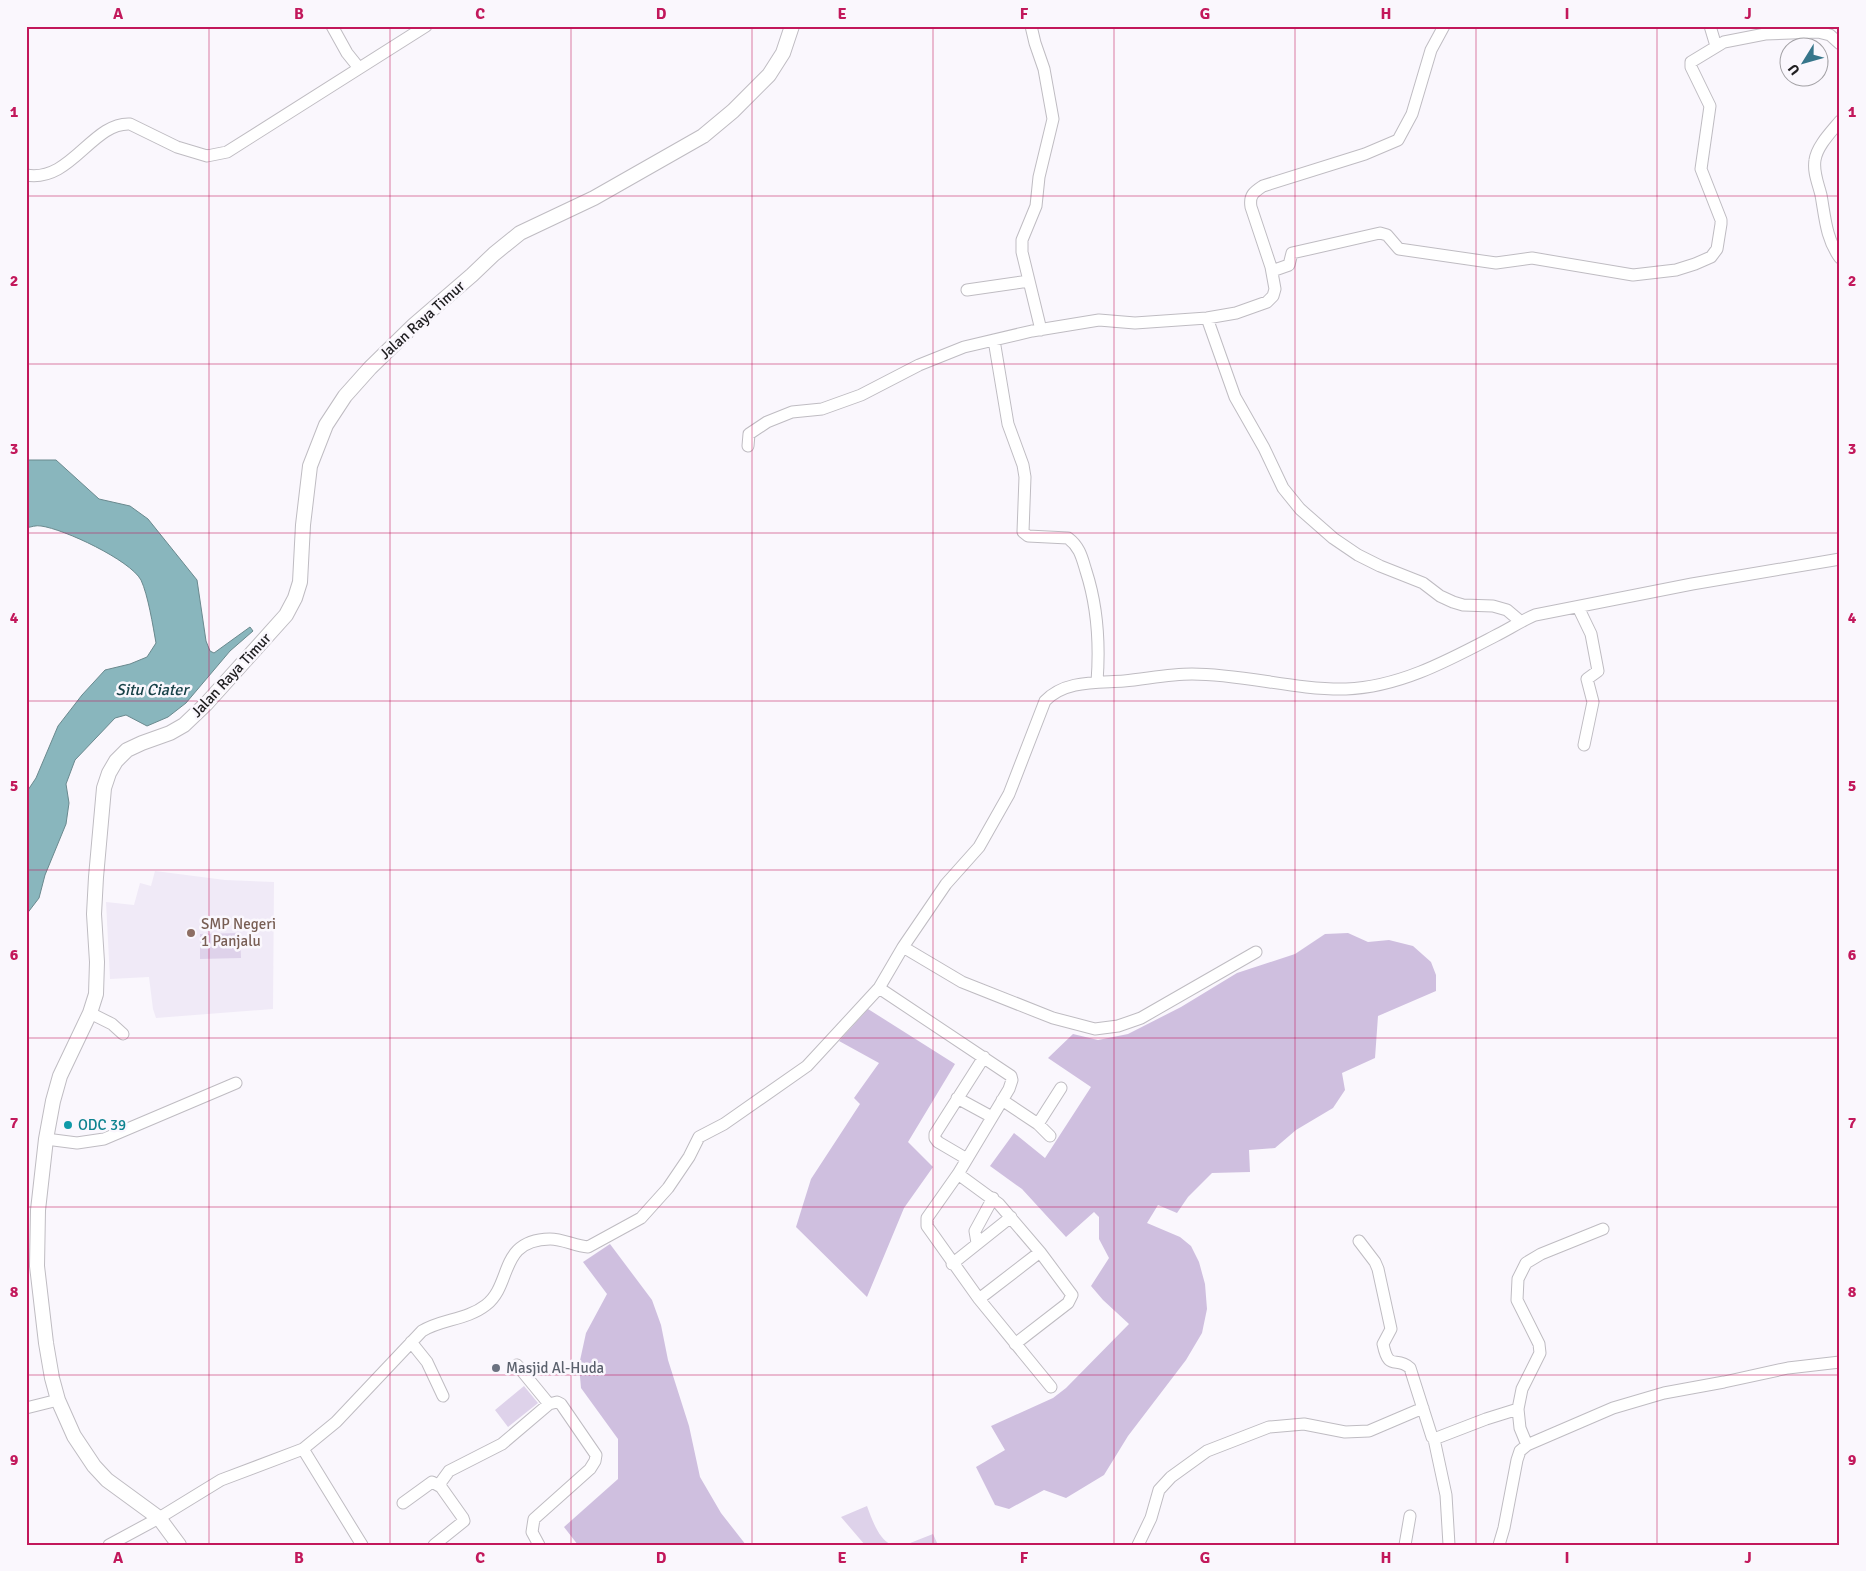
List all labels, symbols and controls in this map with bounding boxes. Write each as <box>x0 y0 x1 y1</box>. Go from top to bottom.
text: A <box>113 4 124 24</box>
text: B <box>294 4 304 24</box>
text: C <box>475 4 485 24</box>
text: D <box>656 4 667 24</box>
text: E <box>837 4 847 24</box>
text: F <box>1020 4 1029 24</box>
text: G <box>1200 4 1210 24</box>
text: H <box>1381 4 1391 24</box>
text: I <box>1564 4 1570 24</box>
text: J <box>1744 4 1752 24</box>
north arrow <box>1778 38 1828 88</box>
text: U <box>1784 61 1804 78</box>
text: 1 <box>10 102 19 122</box>
text: 1 <box>1848 102 1857 122</box>
text: 2 <box>10 271 18 291</box>
text: 2 <box>1848 271 1856 291</box>
street label: Jalan Raya Timur <box>376 277 469 363</box>
text: 3 <box>10 439 18 459</box>
text: 3 <box>1848 439 1856 459</box>
text: 4 <box>10 608 19 628</box>
text: 4 <box>1848 608 1857 628</box>
street label: Jalan Raya Timur <box>187 629 275 721</box>
water label: Situ Ciater <box>116 680 190 700</box>
text: 5 <box>10 776 18 796</box>
text: 5 <box>1848 776 1856 796</box>
place label: SMP Negeri 1 Panjalu <box>201 915 276 950</box>
marker: SMP Negeri 1 Panjalu <box>185 927 197 939</box>
text: 6 <box>10 945 19 965</box>
text: 6 <box>1848 945 1857 965</box>
text: 7 <box>10 1113 19 1133</box>
text: 7 <box>1848 1113 1857 1133</box>
place label: ODC 39 <box>78 1116 126 1134</box>
marker: ODC 39 <box>62 1119 74 1131</box>
text: 8 <box>10 1282 19 1302</box>
text: 8 <box>1848 1282 1857 1302</box>
place label: Masjid Al-Huda <box>506 1359 604 1377</box>
marker: Masjid Al-Huda <box>490 1362 502 1374</box>
text: 9 <box>10 1450 19 1470</box>
text: 9 <box>1848 1450 1857 1470</box>
text: A <box>113 1548 124 1568</box>
text: B <box>294 1548 304 1568</box>
text: C <box>475 1548 485 1568</box>
text: D <box>656 1548 667 1568</box>
text: E <box>837 1548 847 1568</box>
text: F <box>1020 1548 1029 1568</box>
text: G <box>1200 1548 1210 1568</box>
text: H <box>1381 1548 1391 1568</box>
text: I <box>1564 1548 1570 1568</box>
text: J <box>1744 1548 1752 1568</box>

